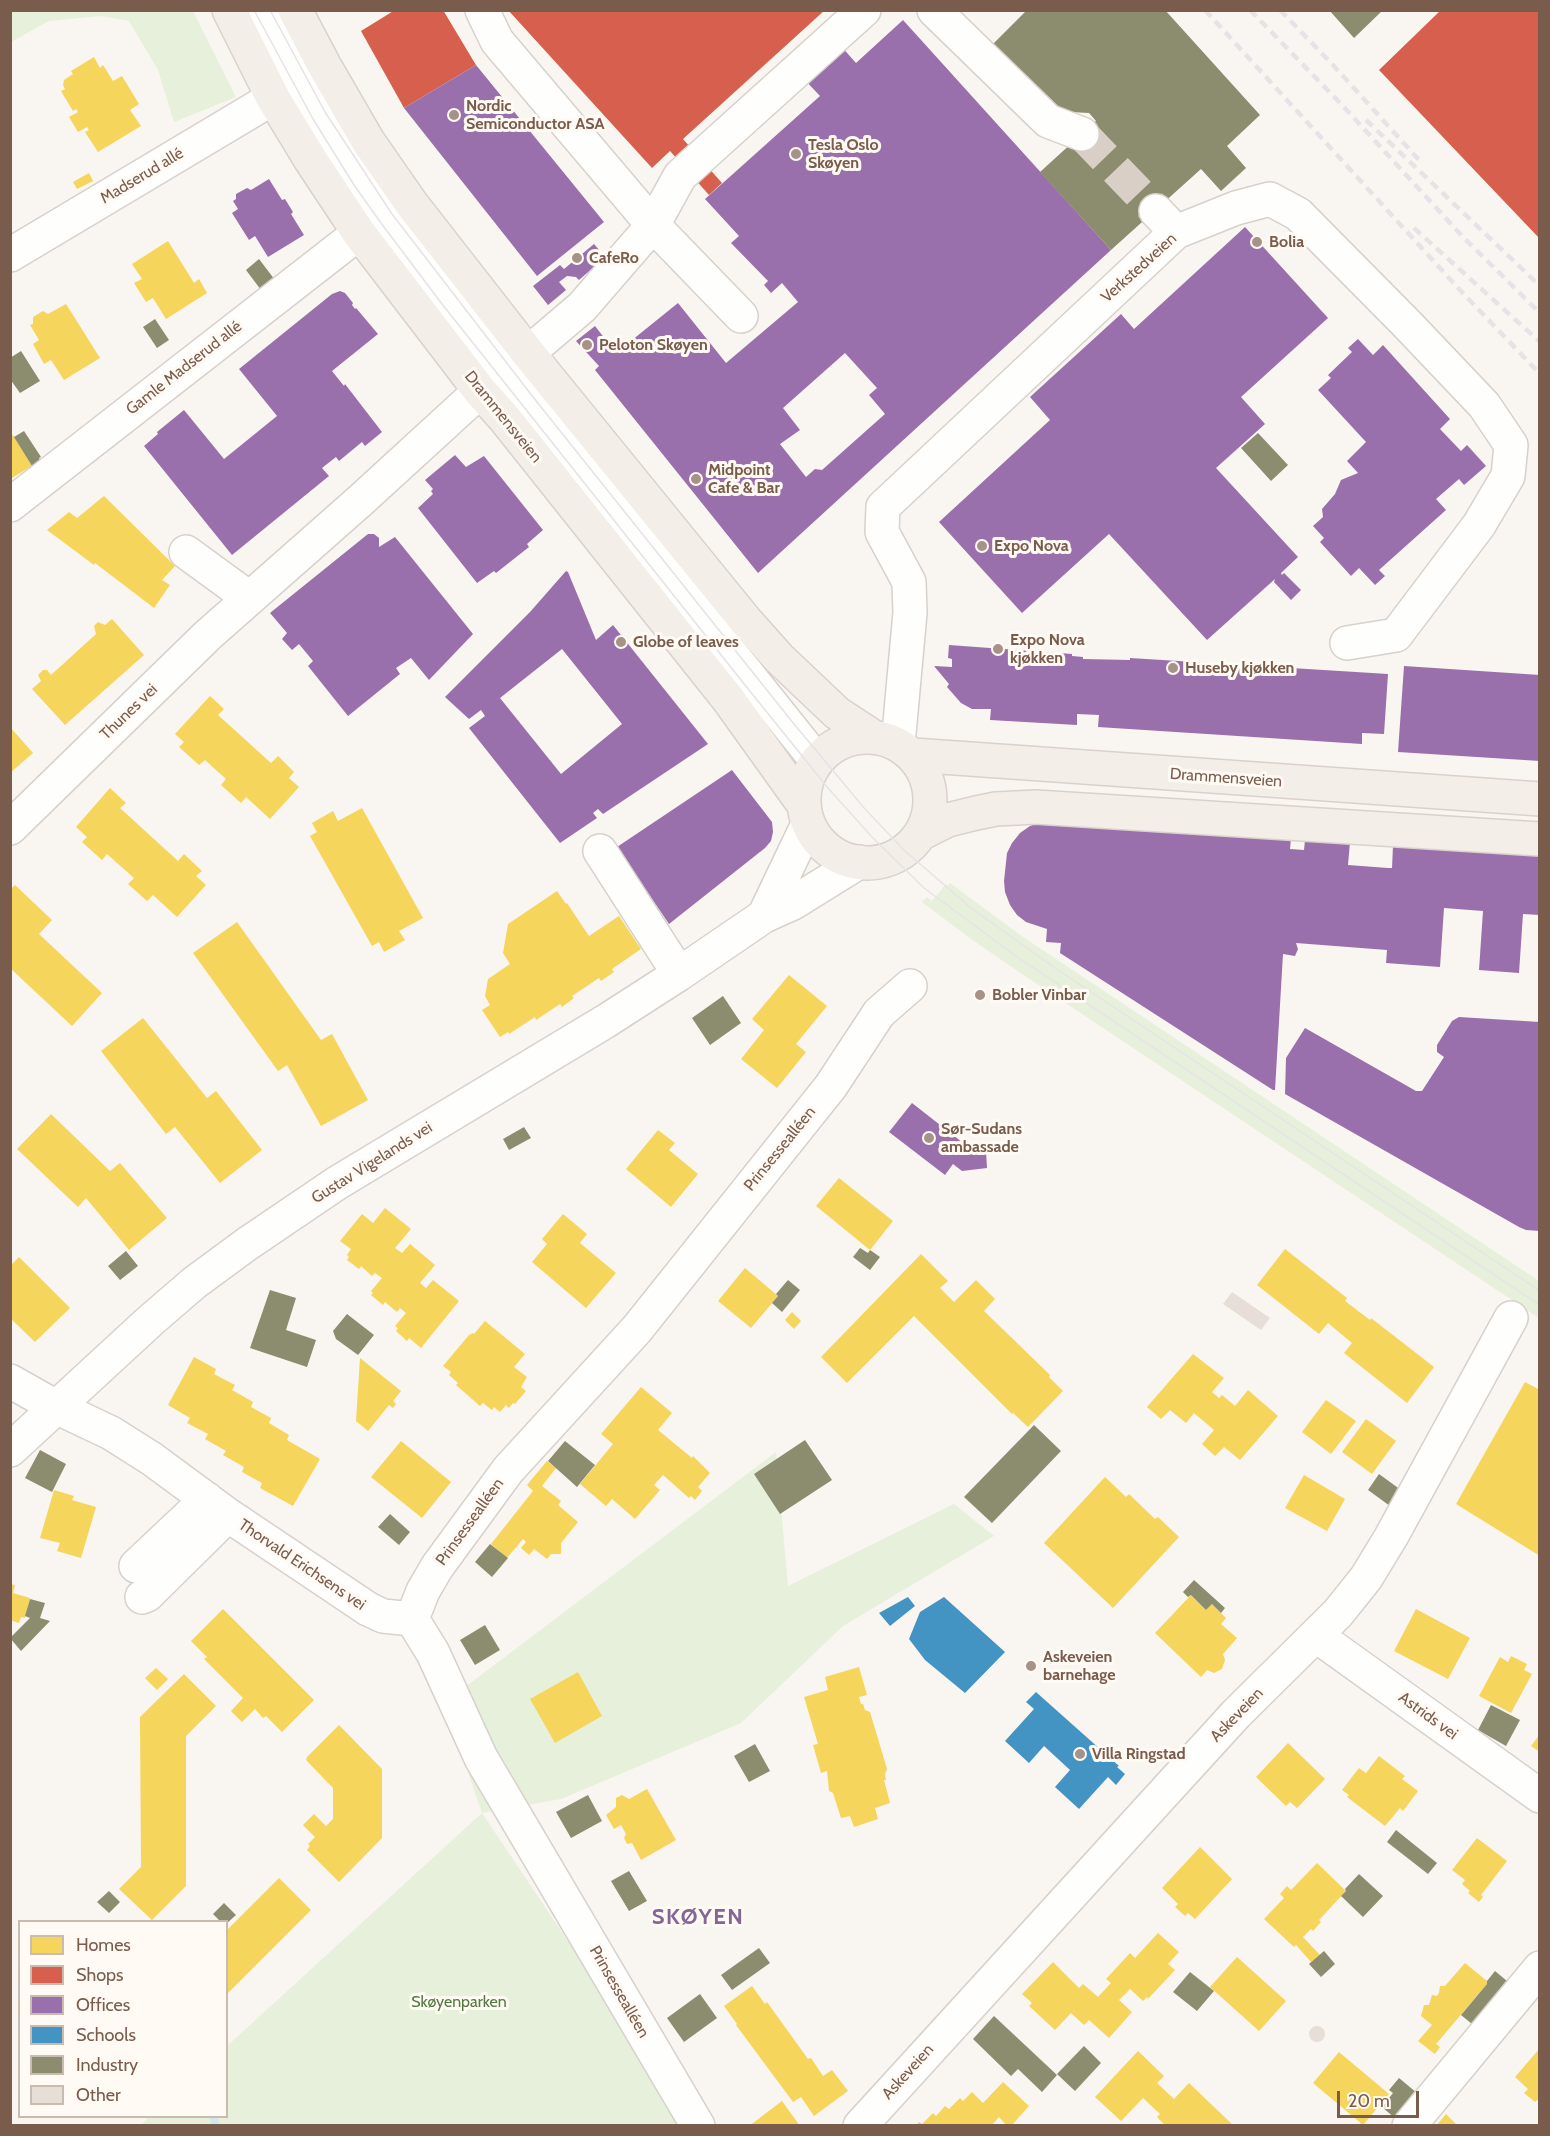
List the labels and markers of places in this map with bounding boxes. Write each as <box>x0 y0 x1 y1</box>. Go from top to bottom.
place label: Nordic Semiconductor ASA <box>466 96 604 134</box>
marker: Nordic Semiconductor ASA <box>447 108 461 122</box>
place label: Tesla Oslo Skøyen <box>808 135 879 173</box>
marker: Tesla Oslo Skøyen <box>789 147 803 161</box>
place label: Bolia <box>1269 232 1304 252</box>
marker: Bolia <box>1250 235 1264 249</box>
place label: CafeRo <box>589 248 639 268</box>
marker: CafeRo <box>570 251 584 265</box>
place label: Peloton Skøyen <box>599 335 708 355</box>
marker: Peloton Skøyen <box>580 338 594 352</box>
place label: Midpoint Cafe & Bar <box>708 460 780 498</box>
marker: Midpoint Cafe & Bar <box>689 472 703 486</box>
place label: Expo Nova <box>994 536 1069 556</box>
marker: Expo Nova <box>975 539 989 553</box>
place label: Expo Nova kjøkken <box>1010 630 1085 668</box>
place label: Globe of leaves <box>633 632 739 652</box>
marker: Globe of leaves <box>614 635 628 649</box>
marker: Expo Nova kjøkken <box>991 642 1005 656</box>
place label: Huseby kjøkken <box>1185 658 1294 678</box>
marker: Huseby kjøkken <box>1166 661 1180 675</box>
place label: Bobler Vinbar <box>992 985 1086 1005</box>
marker: Bobler Vinbar <box>973 988 987 1002</box>
place label: Sør-Sudans ambassade <box>941 1119 1022 1157</box>
marker: Sør-Sudans ambassade <box>922 1131 936 1145</box>
place label: Askeveien barnehage <box>1043 1647 1115 1685</box>
marker: Askeveien barnehage <box>1024 1659 1038 1673</box>
place label: Villa Ringstad <box>1092 1744 1186 1764</box>
marker: Villa Ringstad <box>1073 1747 1087 1761</box>

